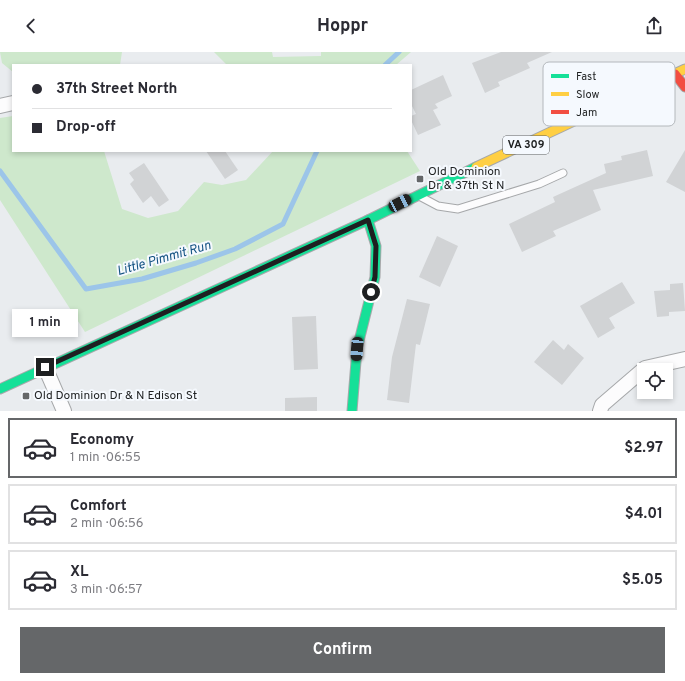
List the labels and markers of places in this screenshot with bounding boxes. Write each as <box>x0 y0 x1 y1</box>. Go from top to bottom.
place label: Old Dominion Dr & 37th St N <box>428 164 504 194</box>
marker: Old Dominion Dr & 37th St N <box>415 174 425 184</box>
place label: Old Dominion Dr & N Edison St <box>34 388 197 404</box>
marker: Old Dominion Dr & N Edison St <box>21 391 31 401</box>

